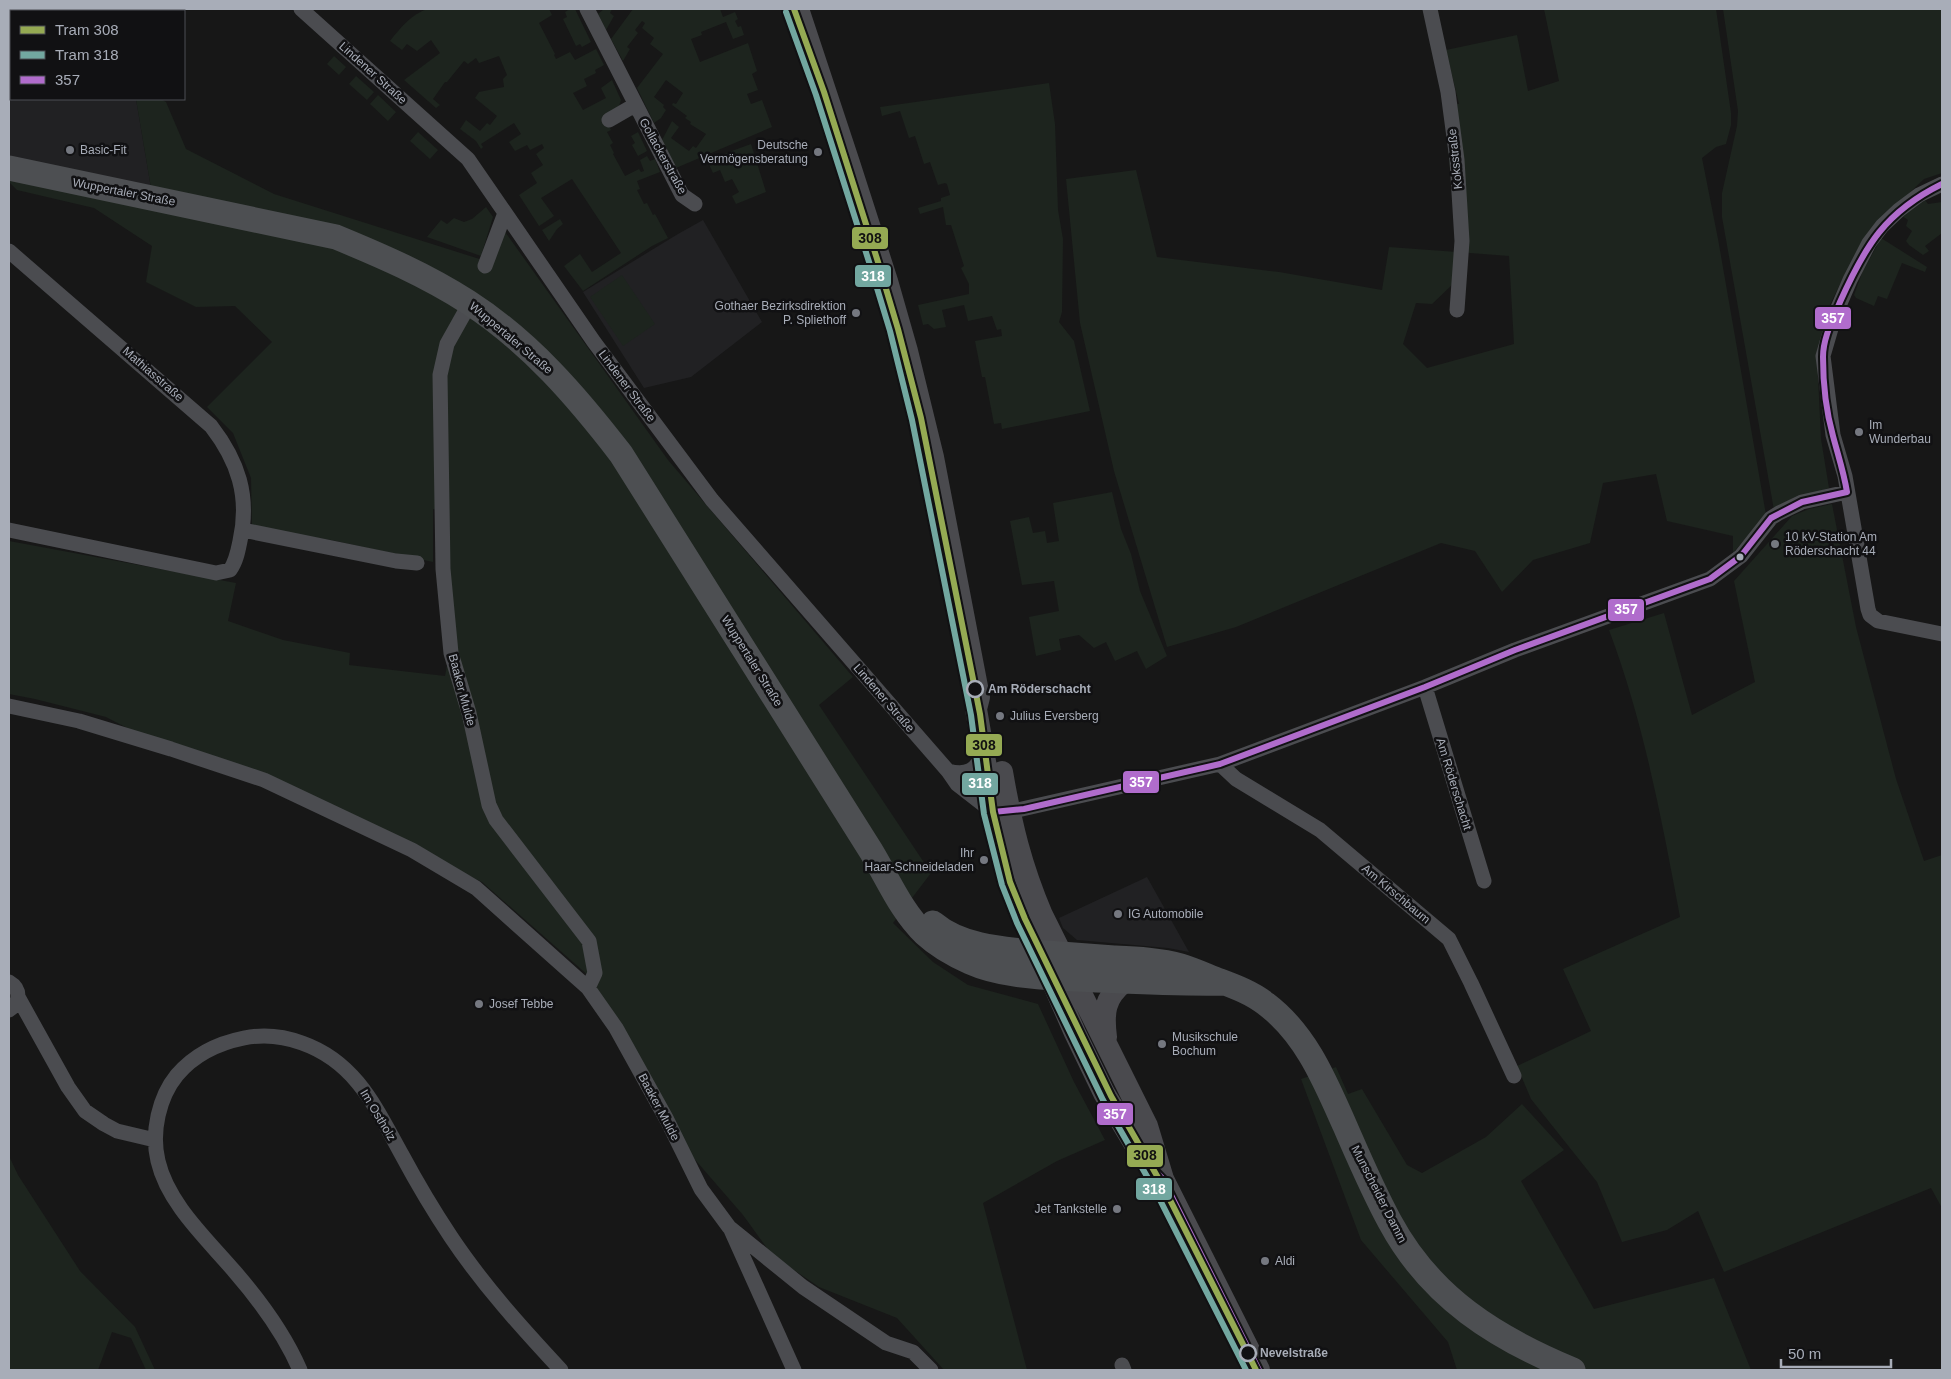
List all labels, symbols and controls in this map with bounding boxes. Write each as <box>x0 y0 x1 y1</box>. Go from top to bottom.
legend <box>10 10 185 100</box>
text: Tram 308 <box>55 21 119 38</box>
street label: Lindener Straße <box>336 39 410 107</box>
text: Tram 318 <box>55 46 119 63</box>
text: 357 <box>55 71 80 88</box>
street label: Gollackerstraße <box>636 116 690 197</box>
street label: Koksstraße <box>1445 128 1465 190</box>
place label: Deutsche Vermögensberatung <box>700 138 808 166</box>
place label: Basic-Fit <box>80 143 127 157</box>
marker: Basic-Fit <box>64 144 76 156</box>
marker: Deutsche Vermögensberatung <box>812 146 824 158</box>
street label: Wuppertaler Straße <box>71 175 177 209</box>
line badge: 308 <box>851 226 889 250</box>
text: 308 <box>858 230 882 246</box>
line badge: 318 <box>854 264 892 288</box>
text: 318 <box>861 268 885 284</box>
street label: Wuppertaler Straße <box>466 299 556 377</box>
place label: Gothaer Bezirksdirektion P. Spliethoff <box>715 299 847 327</box>
line badge: 357 <box>1814 306 1852 330</box>
marker: Gothaer Bezirksdirektion P. Spliethoff <box>850 307 862 319</box>
text: 357 <box>1821 310 1845 326</box>
street label: Mathiasstraße <box>120 344 187 404</box>
street label: Lindener Straße <box>596 347 659 425</box>
place label: Im Wunderbau <box>1869 418 1931 446</box>
marker: Im Wunderbau <box>1853 426 1865 438</box>
place label: 10 kV-Station Am Röderschacht 44 <box>1785 530 1877 558</box>
marker: 10 kV-Station Am Röderschacht 44 <box>1769 538 1781 550</box>
unlabelled marker <box>1735 552 1745 562</box>
line badge: 357 <box>1607 598 1645 622</box>
text: 357 <box>1614 601 1638 617</box>
street label: Wuppertaler Straße <box>718 613 786 709</box>
street label: Baaker Mulde <box>446 652 478 728</box>
street label: Lindener Straße <box>850 661 918 735</box>
marker: Am Röderschacht <box>966 680 984 698</box>
place label: Am Röderschacht <box>988 682 1091 696</box>
place label: Julius Eversberg <box>1010 709 1099 723</box>
marker: Julius Eversberg <box>994 710 1006 722</box>
line badge: 308 <box>965 733 1003 757</box>
street label: Am Röderschacht <box>1433 736 1475 832</box>
text: 308 <box>972 737 996 753</box>
line badge: 357 <box>1122 770 1160 794</box>
line badge: 318 <box>961 772 999 796</box>
text: 357 <box>1129 774 1153 790</box>
text: 318 <box>968 775 992 791</box>
place label: Ihr Haar-Schneideladen <box>865 846 974 874</box>
marker: Ihr Haar-Schneideladen <box>978 854 990 866</box>
street label: Am Kirschbaum <box>1359 861 1433 927</box>
place label: IG Automobile <box>1128 907 1204 921</box>
marker: IG Automobile <box>1112 908 1124 920</box>
place label: Josef Tebbe <box>489 997 554 1011</box>
marker: Josef Tebbe <box>473 998 485 1010</box>
place label: Musikschule Bochum <box>1172 1030 1238 1058</box>
marker: Musikschule Bochum <box>1156 1038 1168 1050</box>
street label: Baaker Mulde <box>635 1071 683 1143</box>
street label: Im Ostholz <box>357 1087 399 1143</box>
line badge: 357 <box>1096 1102 1134 1126</box>
text: 357 <box>1103 1106 1127 1122</box>
street label: Munscheider Damm <box>1348 1143 1410 1245</box>
line badge: 308 <box>1126 1144 1164 1168</box>
text: 308 <box>1133 1147 1157 1163</box>
line badge: 318 <box>1135 1177 1173 1201</box>
text: 318 <box>1142 1181 1166 1197</box>
place label: Jet Tankstelle <box>1035 1202 1107 1216</box>
marker: Jet Tankstelle <box>1111 1203 1123 1215</box>
place label: Aldi <box>1275 1254 1295 1268</box>
marker: Aldi <box>1259 1255 1271 1267</box>
scale bar <box>1781 1336 1891 1368</box>
marker: Nevelstraße <box>1239 1344 1257 1362</box>
text: 50 m <box>1788 1345 1821 1362</box>
place label: Nevelstraße <box>1260 1346 1328 1360</box>

